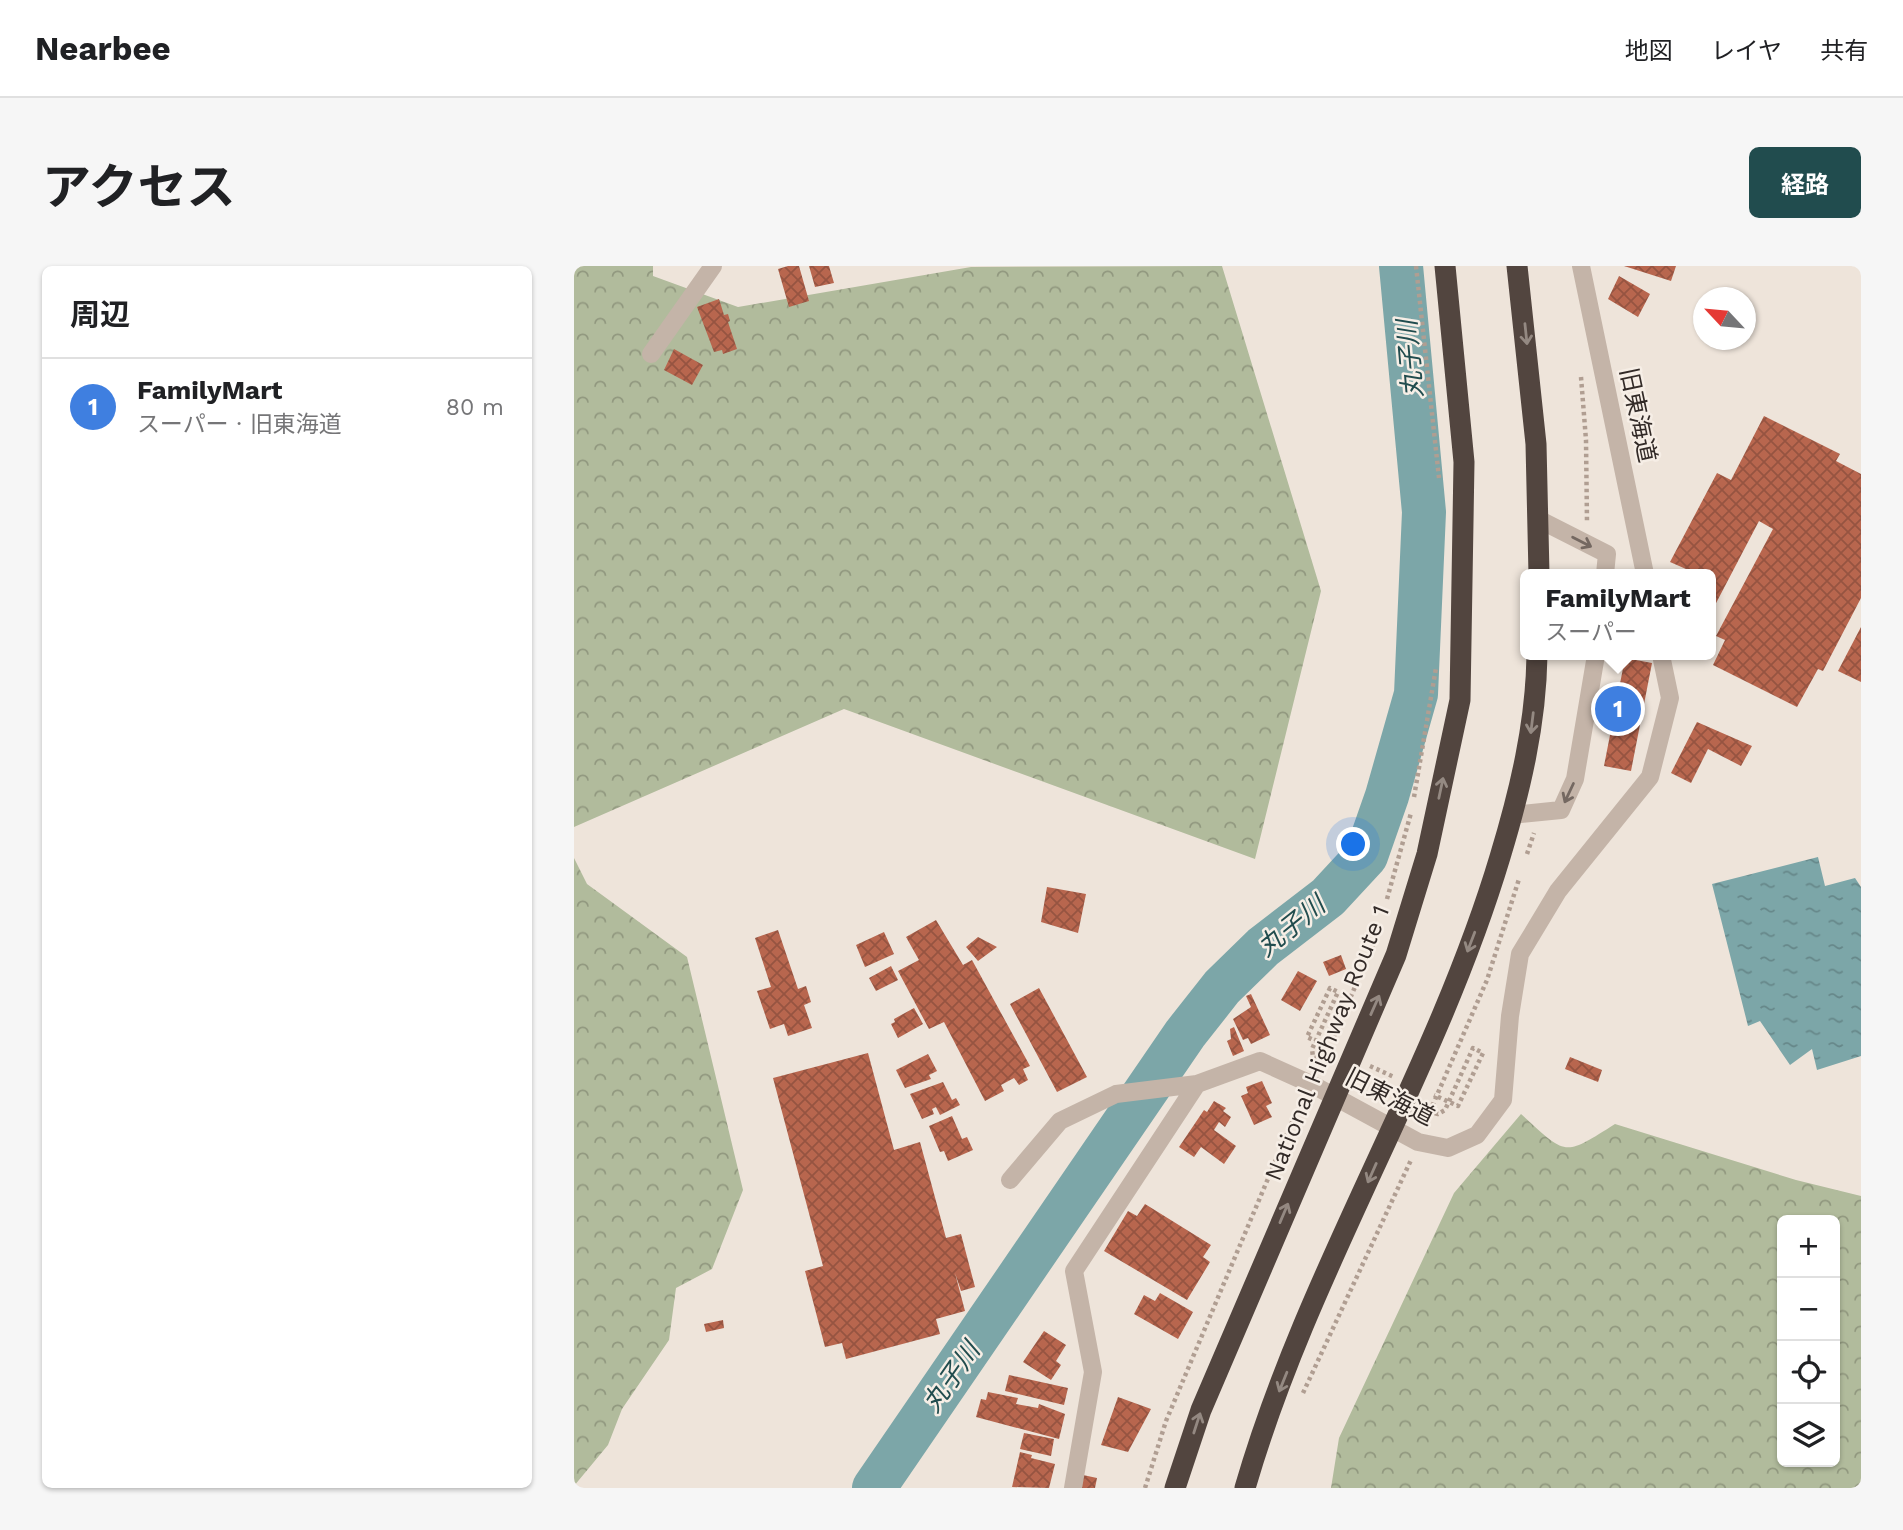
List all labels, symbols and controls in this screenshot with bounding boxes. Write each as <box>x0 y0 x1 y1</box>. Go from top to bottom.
text: Nearbee <box>35 29 171 68</box>
text: 地図 <box>1625 37 1673 65</box>
text: レイヤ <box>1711 37 1782 65</box>
text: 共有 <box>1820 37 1868 65</box>
button: 経路 <box>1749 147 1861 218</box>
text: アクセス <box>42 158 236 216</box>
north arrow <box>1693 287 1756 350</box>
text: 周辺 <box>70 297 130 332</box>
water label: 丸子川 <box>1391 316 1428 399</box>
one-way arrow <box>1520 322 1533 344</box>
street label: 旧東海道 <box>1614 365 1662 465</box>
text: FamilyMart <box>137 375 282 405</box>
text: 1 <box>88 394 98 421</box>
text: 80 m <box>446 394 504 421</box>
text: スーパー · 旧東海道 <box>137 411 342 438</box>
one-way arrow <box>1571 535 1592 549</box>
popup <box>1520 569 1716 660</box>
text: FamilyMart <box>1545 583 1691 613</box>
text: スーパー <box>1545 619 1637 646</box>
pin: 1 <box>1595 683 1641 735</box>
one-way arrow <box>1525 711 1538 734</box>
one-way arrow <box>1435 777 1449 800</box>
one-way arrow <box>1562 782 1575 803</box>
your location <box>1336 827 1370 861</box>
water label: 丸子川 <box>1251 888 1333 962</box>
street label: National Highway Route 1 <box>1259 901 1395 1185</box>
one-way arrow <box>1464 930 1477 952</box>
one-way arrow <box>1369 994 1382 1016</box>
street label: 旧東海道 <box>1341 1063 1439 1131</box>
one-way arrow <box>1365 1162 1378 1183</box>
one-way arrow <box>1279 1203 1292 1225</box>
map controls <box>1777 1215 1840 1467</box>
button: + <box>1777 1215 1840 1278</box>
button: − <box>1777 1278 1840 1341</box>
water label: 丸子川 <box>916 1334 987 1418</box>
button: locate <box>1777 1341 1840 1404</box>
one-way arrow <box>1275 1371 1288 1393</box>
button: layers <box>1777 1404 1840 1467</box>
one-way arrow <box>1192 1413 1204 1435</box>

